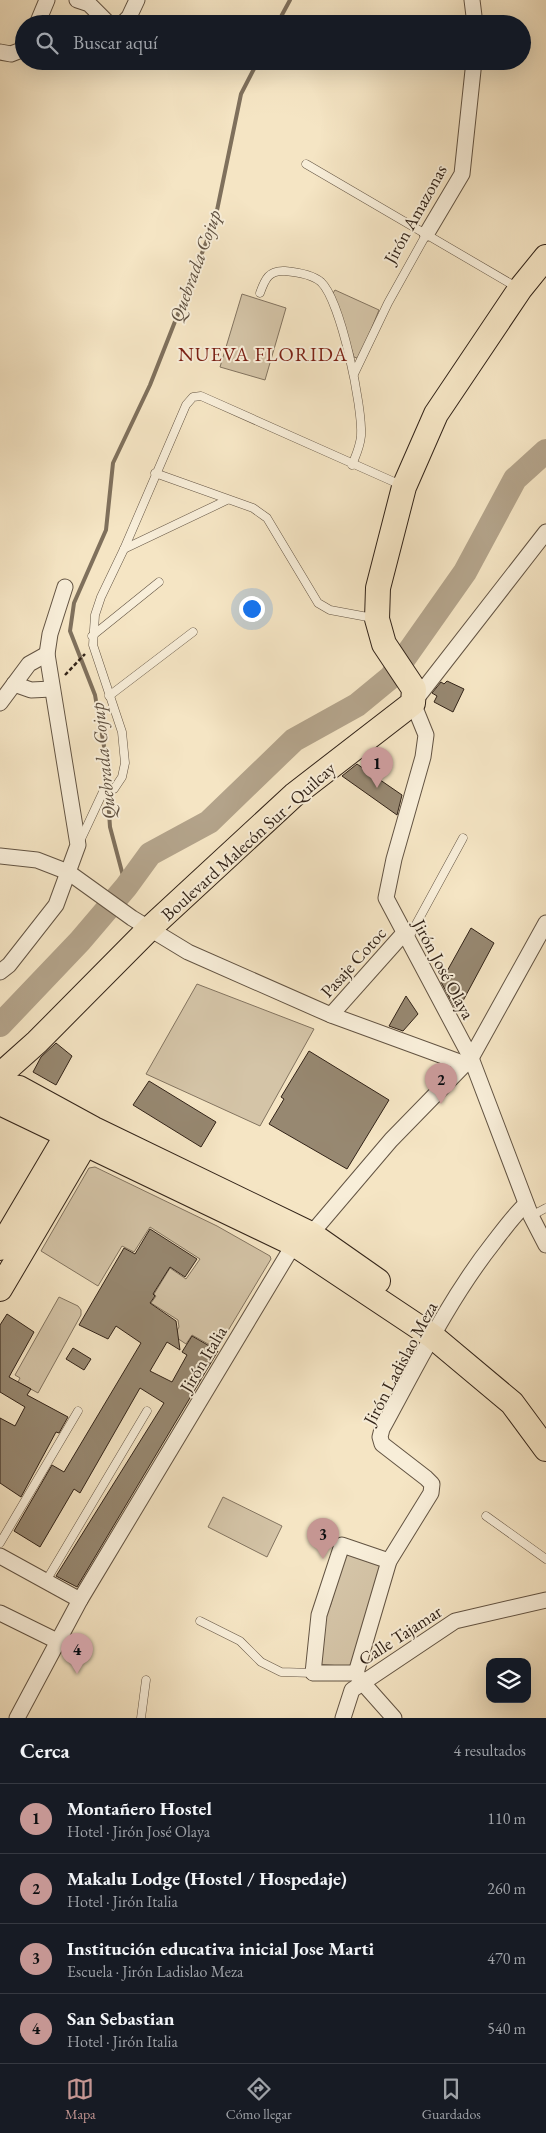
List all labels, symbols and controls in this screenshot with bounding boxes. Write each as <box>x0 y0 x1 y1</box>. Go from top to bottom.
search box <box>15 15 531 70</box>
icon: search <box>33 29 61 57</box>
text: Buscar aquí <box>73 30 158 55</box>
street label: Jirón Amazonas <box>377 160 452 269</box>
water label: Quebrada Cojup <box>163 206 227 326</box>
district label: NUEVA FLORIDA <box>178 341 348 367</box>
your location <box>239 596 265 622</box>
water label: Quebrada Cojup <box>84 701 122 821</box>
pin: 1 <box>361 747 393 788</box>
street label: Boulevard Malecón Sur - Quilcay <box>156 756 340 925</box>
street label: Jirón José Olaya <box>407 913 480 1024</box>
street label: Pasaje Cotoc <box>315 922 391 1002</box>
pin: 2 <box>425 1063 457 1104</box>
street label: Jirón Ladislao Meza <box>357 1297 443 1430</box>
street label: Jirón Italia <box>173 1321 232 1398</box>
pin: 3 <box>307 1518 339 1559</box>
street label: Calle Tajamar <box>354 1600 446 1670</box>
pin: 4 <box>61 1633 93 1674</box>
map controls <box>486 1658 531 1703</box>
button: layers <box>486 1658 531 1703</box>
text: Cerca <box>20 1737 70 1764</box>
text: 4 resultados <box>454 1740 526 1761</box>
text: Montañero Hostel <box>67 1796 212 1821</box>
text: 1 <box>32 1808 40 1829</box>
text: 110 m <box>487 1808 526 1829</box>
text: Hotel · Jirón José Olaya <box>67 1821 210 1842</box>
text: Makalu Lodge (Hostel / Hospedaje) <box>67 1866 347 1891</box>
text: 2 <box>32 1878 40 1899</box>
text: 260 m <box>487 1878 526 1899</box>
text: Hotel · Jirón Italia <box>67 1891 178 1912</box>
text: Institución educativa inicial Jose Marti <box>67 1936 374 1961</box>
text: 3 <box>32 1948 40 1969</box>
text: 470 m <box>487 1948 526 1969</box>
text: Escuela · Jirón Ladislao Meza <box>67 1961 243 1982</box>
text: San Sebastian <box>67 2006 174 2031</box>
text: 4 <box>32 2018 40 2039</box>
text: 540 m <box>487 2018 526 2039</box>
text: Hotel · Jirón Italia <box>67 2031 178 2052</box>
tab: Mapa <box>65 2075 96 2123</box>
tab: Cómo llegar <box>226 2075 292 2123</box>
tab: Guardados <box>422 2075 481 2123</box>

